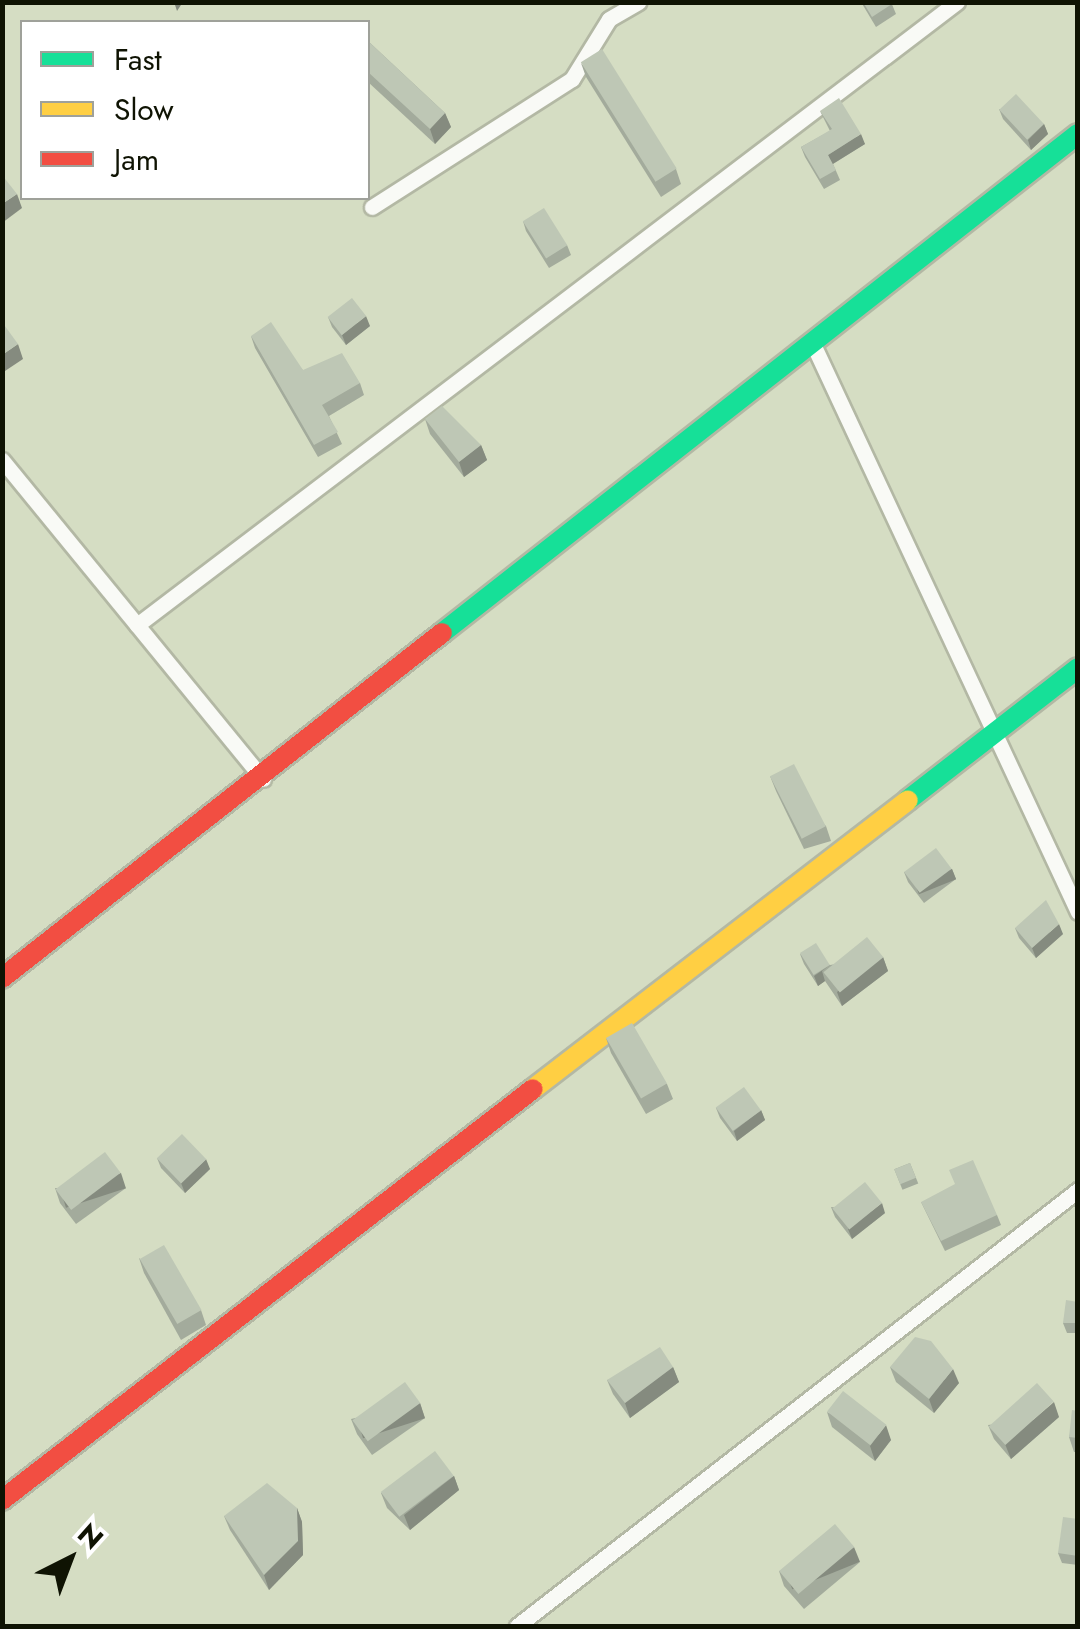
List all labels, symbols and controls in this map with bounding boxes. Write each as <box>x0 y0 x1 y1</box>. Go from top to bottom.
legend <box>20 20 370 200</box>
text: Fast <box>114 38 162 81</box>
text: Slow <box>114 88 174 131</box>
text: Jam <box>114 138 159 181</box>
north arrow <box>20 1509 120 1609</box>
text: N <box>68 1514 112 1559</box>

